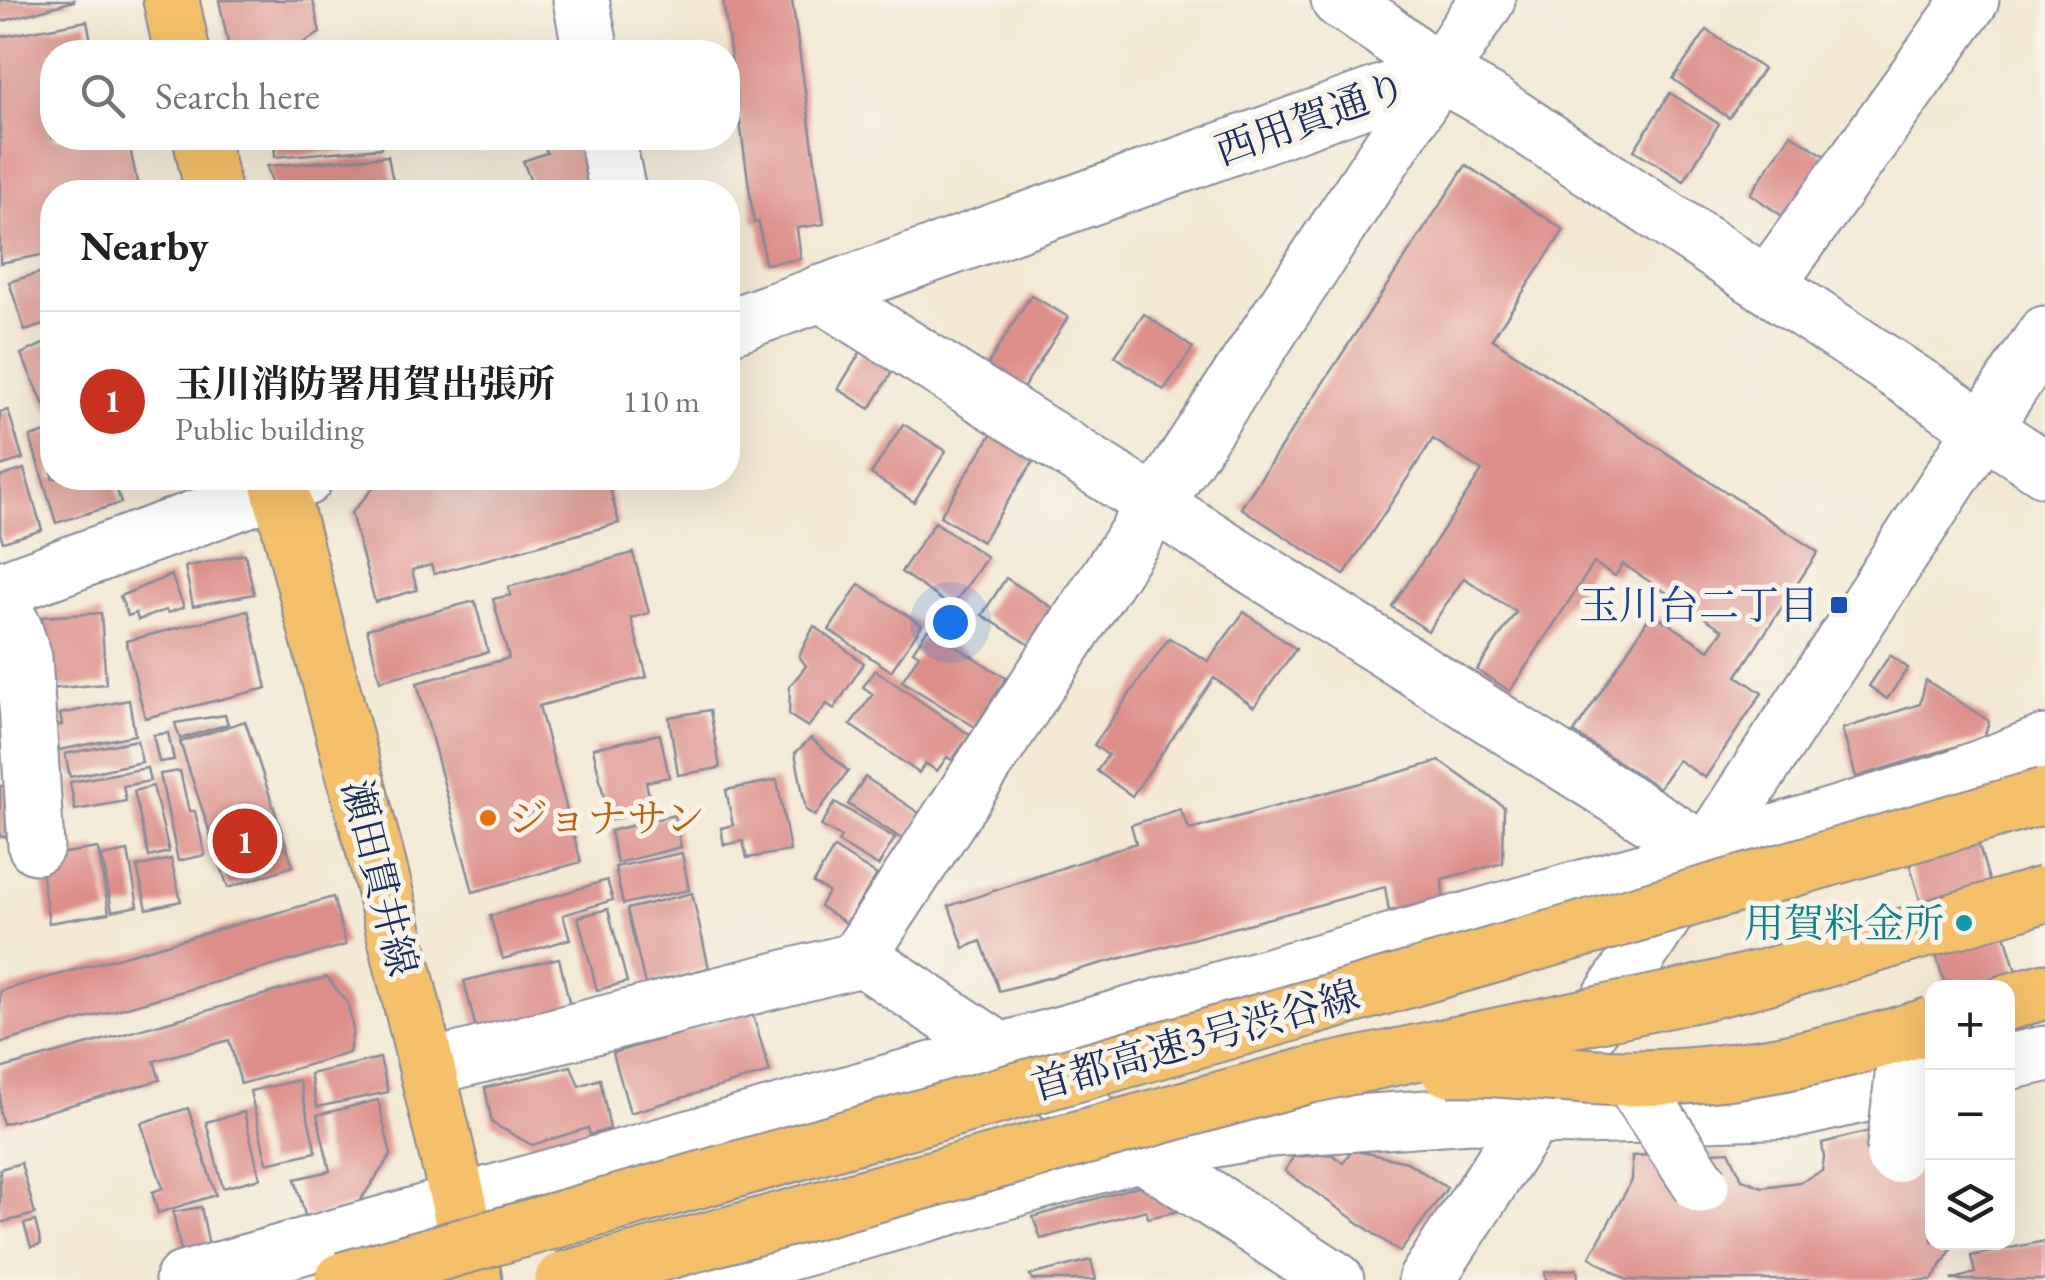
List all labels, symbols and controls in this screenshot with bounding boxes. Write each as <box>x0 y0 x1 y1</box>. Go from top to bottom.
search box <box>40 40 740 150</box>
street label: 西用賀通り <box>1208 59 1414 177</box>
icon: search <box>75 68 130 123</box>
text: Search here <box>155 71 320 120</box>
text: Nearby <box>80 218 209 273</box>
text: 玉川消防署用賀出張所 <box>175 359 555 408</box>
text: 1 <box>104 380 121 422</box>
text: 110 m <box>623 380 700 422</box>
text: Public building <box>175 408 364 450</box>
place label: 玉川台二丁目 <box>1579 579 1819 631</box>
marker: 玉川台二丁目 <box>1828 594 1850 616</box>
your location <box>925 597 976 648</box>
street label: 瀬田貫井線 <box>331 775 429 981</box>
place label: ジョナサン <box>508 792 705 844</box>
pin: 1 <box>212 804 278 878</box>
marker: ジョナサン <box>477 807 499 829</box>
place label: 用賀料金所 <box>1744 897 1944 949</box>
marker: 用賀料金所 <box>1953 912 1975 934</box>
street label: 首都高速3号渋谷線 <box>1025 968 1365 1112</box>
map controls <box>1925 980 2015 1250</box>
button: + <box>1925 980 2015 1070</box>
button: − <box>1925 1070 2015 1160</box>
button: layers <box>1925 1160 2015 1250</box>

